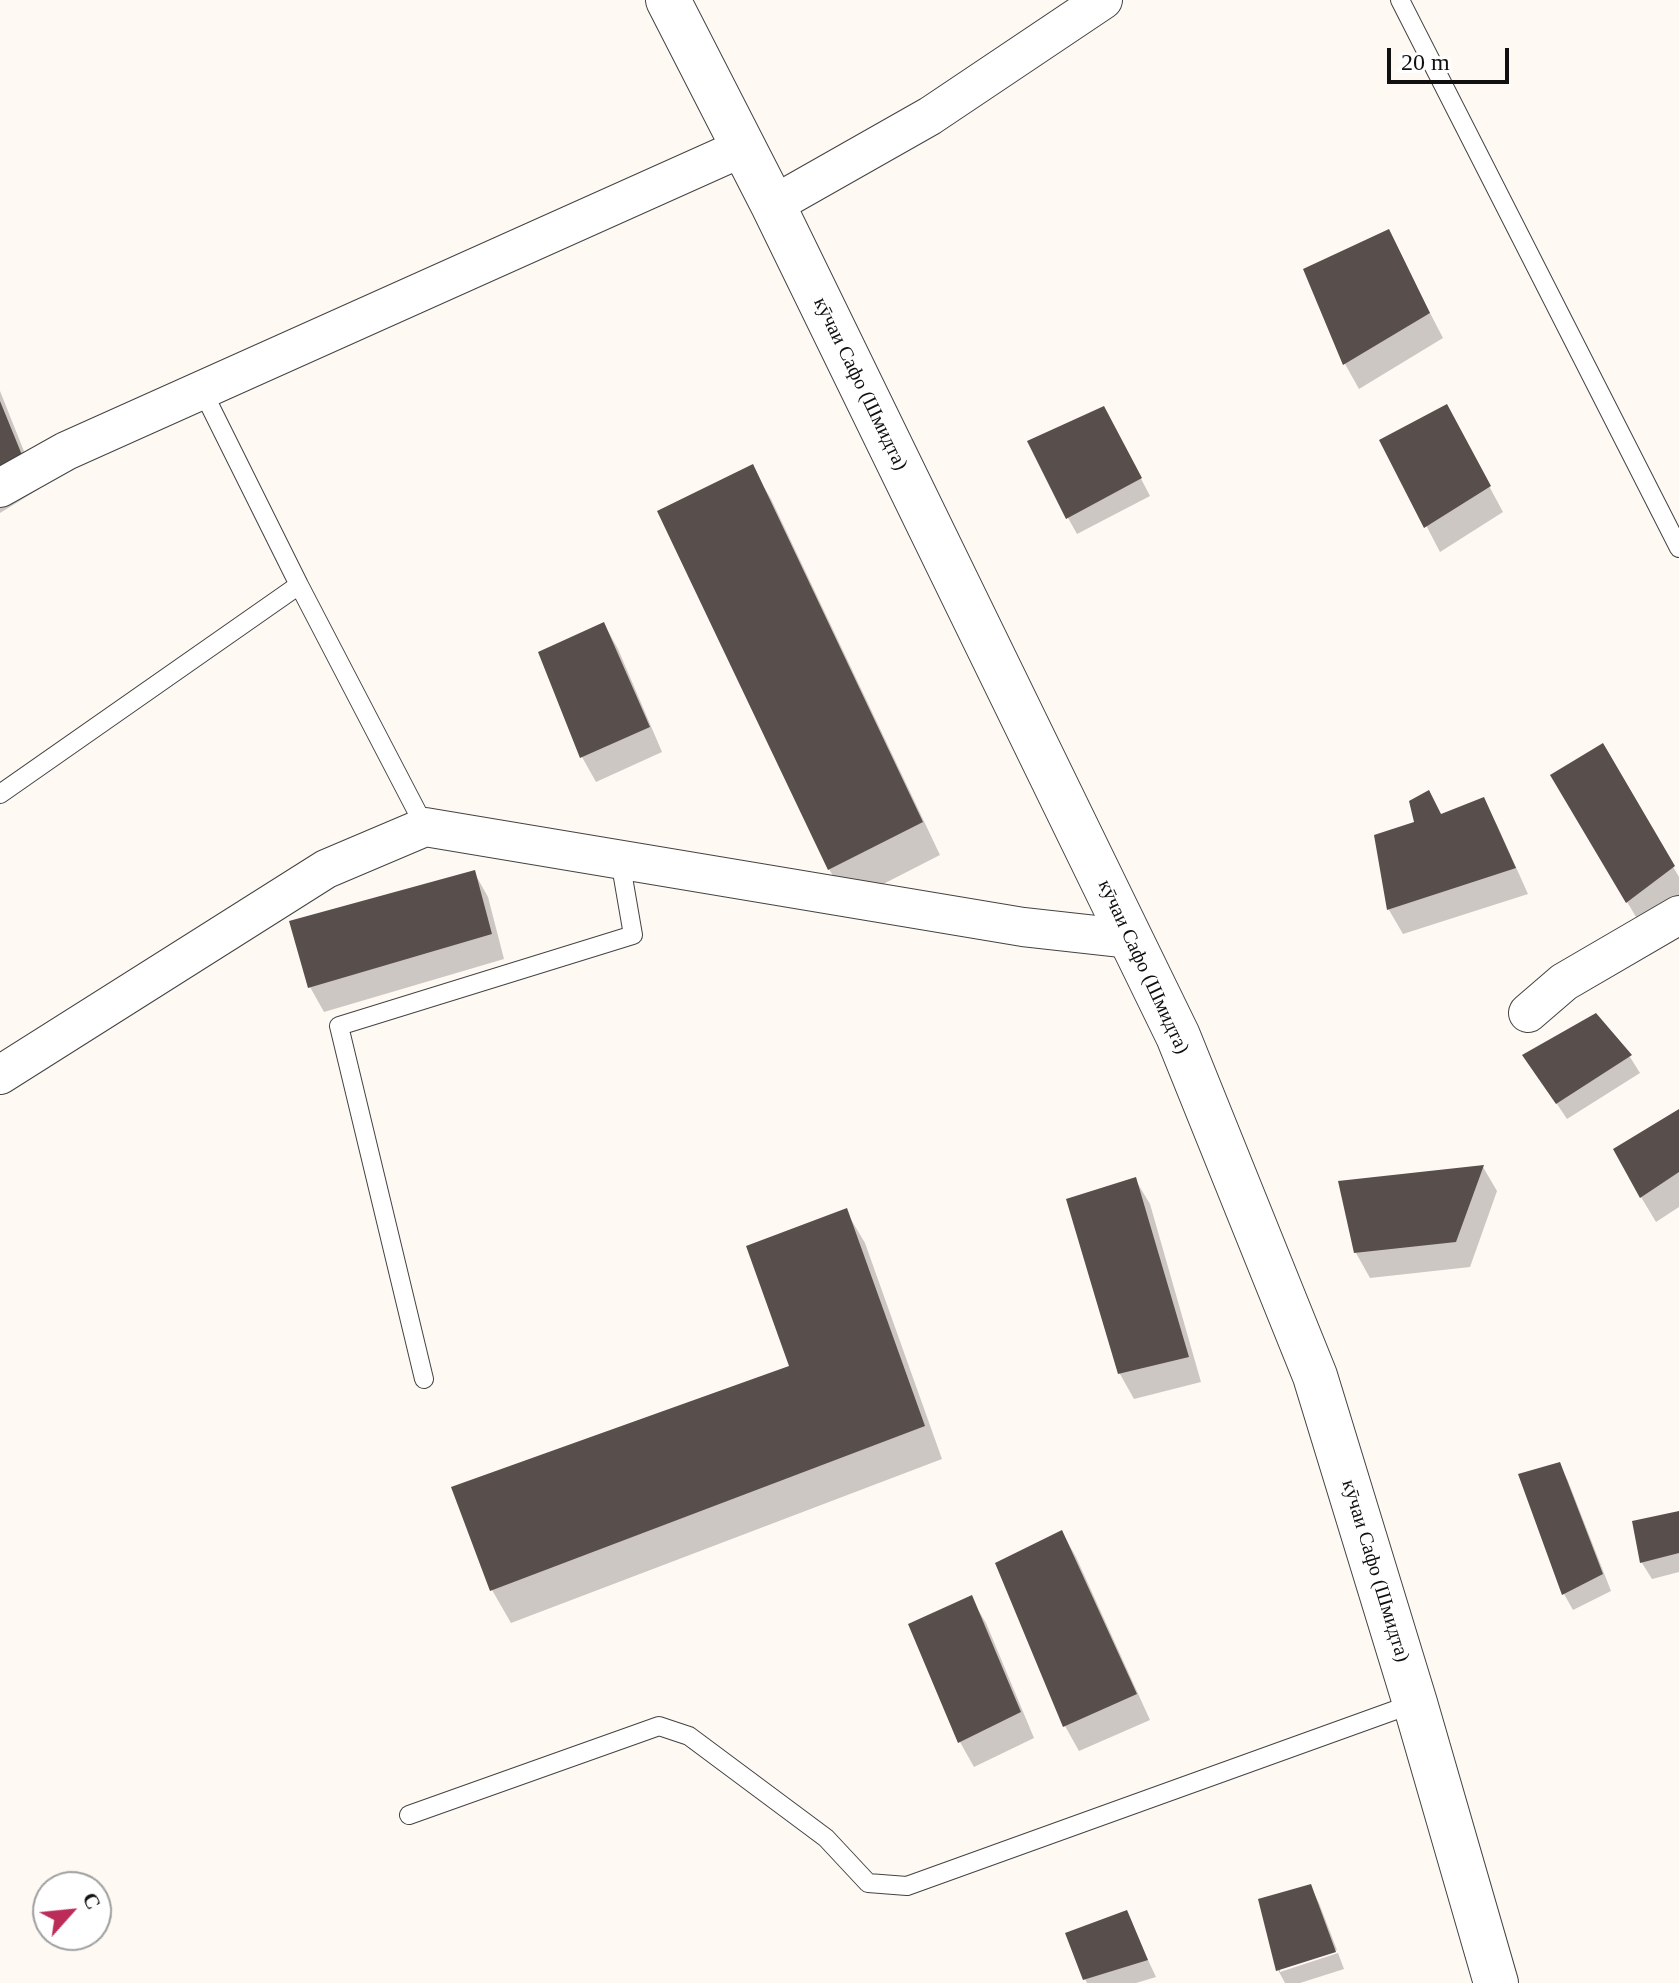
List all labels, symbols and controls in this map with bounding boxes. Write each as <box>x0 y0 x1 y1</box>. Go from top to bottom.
scale bar <box>1391 32 1513 82</box>
text: 20 m <box>1401 49 1450 75</box>
street label: кӯчаи Сафо (Шмидта) <box>808 294 912 474</box>
street label: кӯчаи Сафо (Шмидта) <box>1092 876 1194 1058</box>
street label: кӯчаи Сафо (Шмидта) <box>1336 1477 1414 1665</box>
north arrow <box>32 1871 112 1951</box>
text: С <box>77 1888 107 1914</box>

